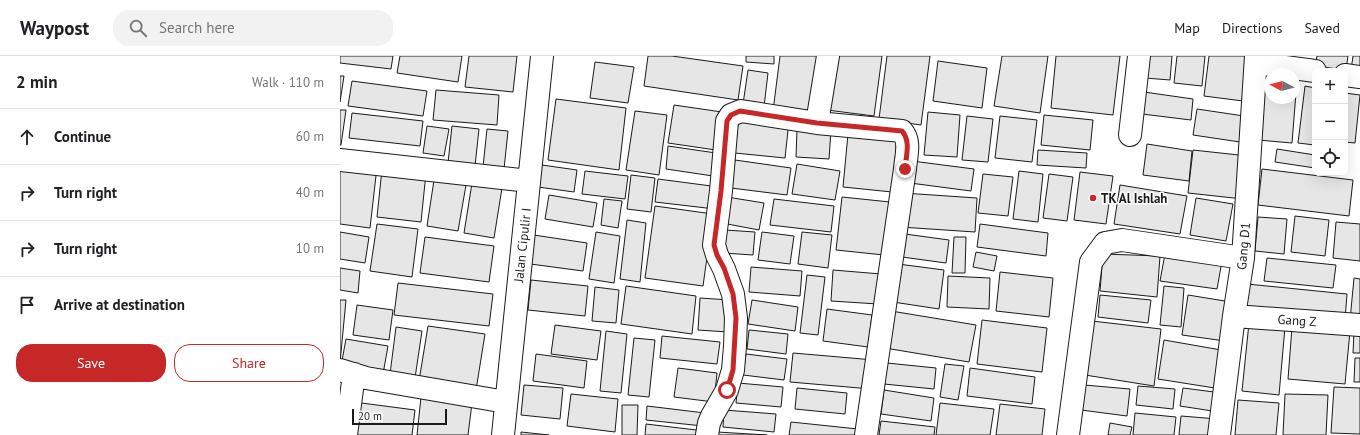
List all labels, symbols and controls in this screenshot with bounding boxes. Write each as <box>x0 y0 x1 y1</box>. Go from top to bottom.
search box <box>113 10 393 46</box>
text: Waypost <box>20 16 89 40</box>
icon: search <box>127 17 149 39</box>
text: Search here <box>159 18 235 37</box>
text: Map <box>1174 19 1200 37</box>
text: Directions <box>1222 19 1282 37</box>
text: Saved <box>1304 19 1340 37</box>
north arrow <box>1264 68 1300 104</box>
map controls <box>1312 68 1348 176</box>
button: + <box>1312 68 1348 104</box>
text: 2 min <box>16 71 57 93</box>
text: Walk · 110 m <box>252 74 324 91</box>
button: − <box>1312 104 1348 140</box>
icon: ahead <box>16 126 38 148</box>
text: Continue <box>54 127 111 146</box>
text: 60 m <box>296 128 324 145</box>
button: locate <box>1312 140 1348 176</box>
route end <box>896 160 914 178</box>
icon: right <box>16 182 38 204</box>
text: Turn right <box>54 183 117 202</box>
text: 40 m <box>296 184 324 201</box>
place label: TK Al Ishlah <box>1101 190 1167 207</box>
marker: TK Al Ishlah <box>1088 193 1098 203</box>
street label: Jalan Cipulir I <box>510 207 535 284</box>
street label: Gang D1 <box>1233 222 1254 270</box>
icon: right <box>16 238 38 260</box>
text: Turn right <box>54 239 117 258</box>
text: 10 m <box>296 240 324 257</box>
icon: arrive <box>16 294 38 316</box>
text: Arrive at destination <box>54 295 185 314</box>
street label: Gang Z <box>1277 311 1317 330</box>
button: Save <box>16 344 166 382</box>
button: Share <box>174 344 324 382</box>
route start <box>718 381 736 399</box>
scale bar <box>352 407 447 426</box>
text: 20 m <box>358 409 382 423</box>

